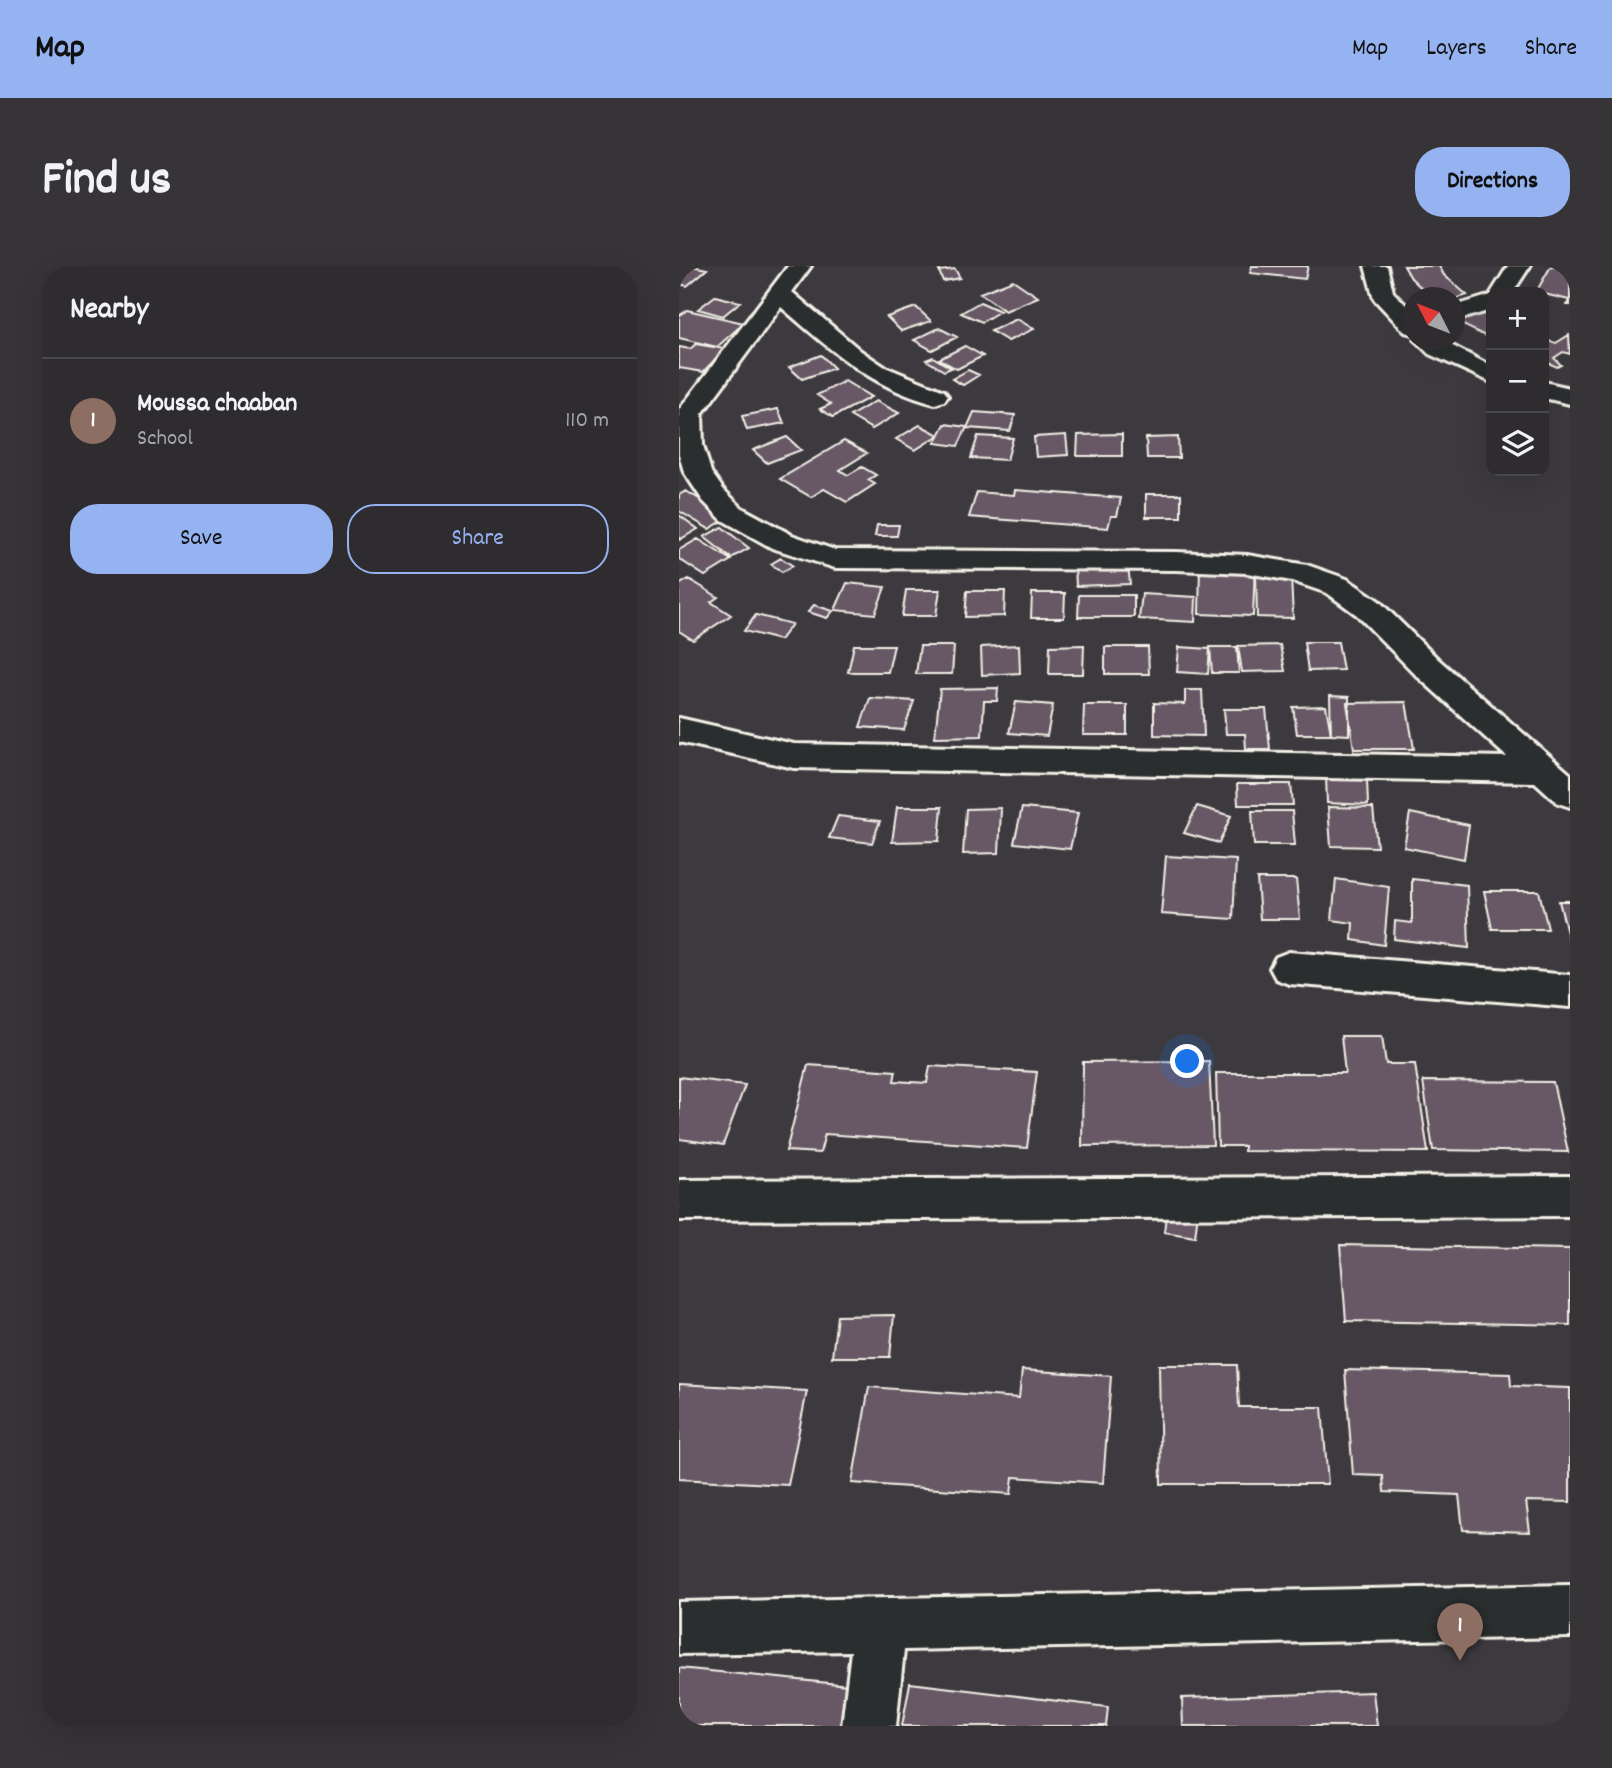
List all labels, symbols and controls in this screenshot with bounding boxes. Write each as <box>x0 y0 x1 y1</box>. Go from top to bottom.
text: Map <box>35 26 85 73</box>
text: Map <box>1352 32 1388 66</box>
text: Layers <box>1426 32 1487 66</box>
text: Share <box>1525 32 1577 66</box>
text: Find us <box>42 147 171 217</box>
button: Directions <box>1415 147 1570 217</box>
north arrow <box>1402 287 1465 350</box>
map controls <box>1486 287 1549 476</box>
button: + <box>1486 287 1549 350</box>
text: Nearby <box>70 290 148 333</box>
button: − <box>1486 350 1549 413</box>
text: Moussa chaaban <box>137 386 297 423</box>
text: 1 <box>90 405 96 438</box>
text: 110 m <box>565 405 609 438</box>
button: layers <box>1486 413 1549 476</box>
text: School <box>137 423 193 456</box>
button: Save <box>70 504 333 574</box>
button: Share <box>347 504 609 574</box>
your location <box>1170 1044 1204 1078</box>
pin: 1 <box>1437 1603 1483 1661</box>

